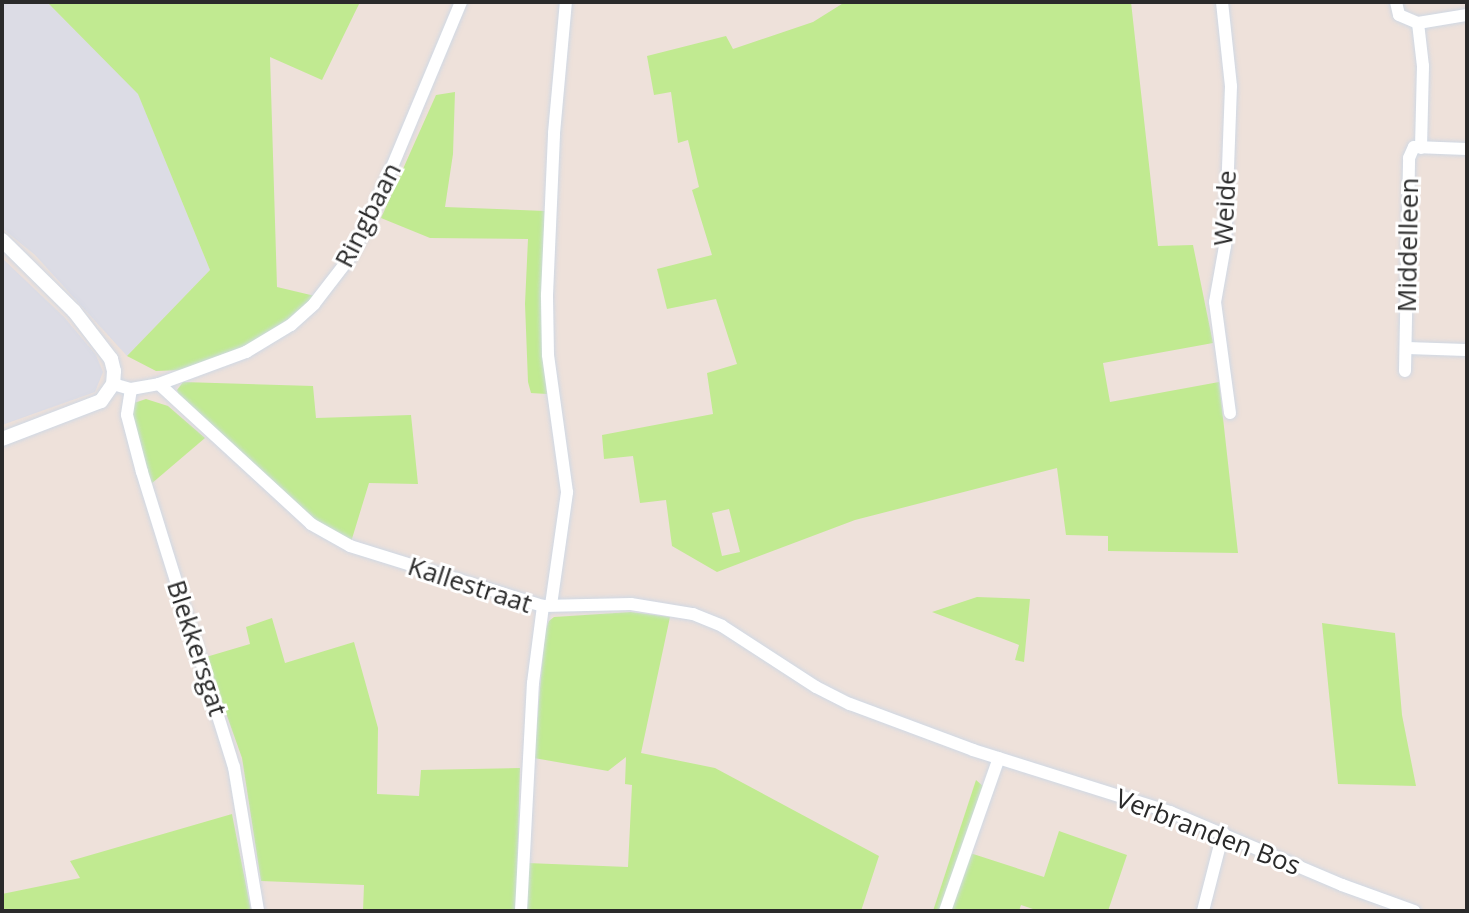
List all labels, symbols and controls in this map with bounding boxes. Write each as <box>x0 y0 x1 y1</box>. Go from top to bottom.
street label: Ringbaan <box>328 157 408 273</box>
street label: Weide <box>1207 169 1243 247</box>
street label: Middelleen <box>1391 177 1425 313</box>
street label: Kallestraat <box>404 550 536 620</box>
street label: Blekkersgat <box>160 576 234 720</box>
street label: Verbranden Bos <box>1111 782 1305 882</box>

